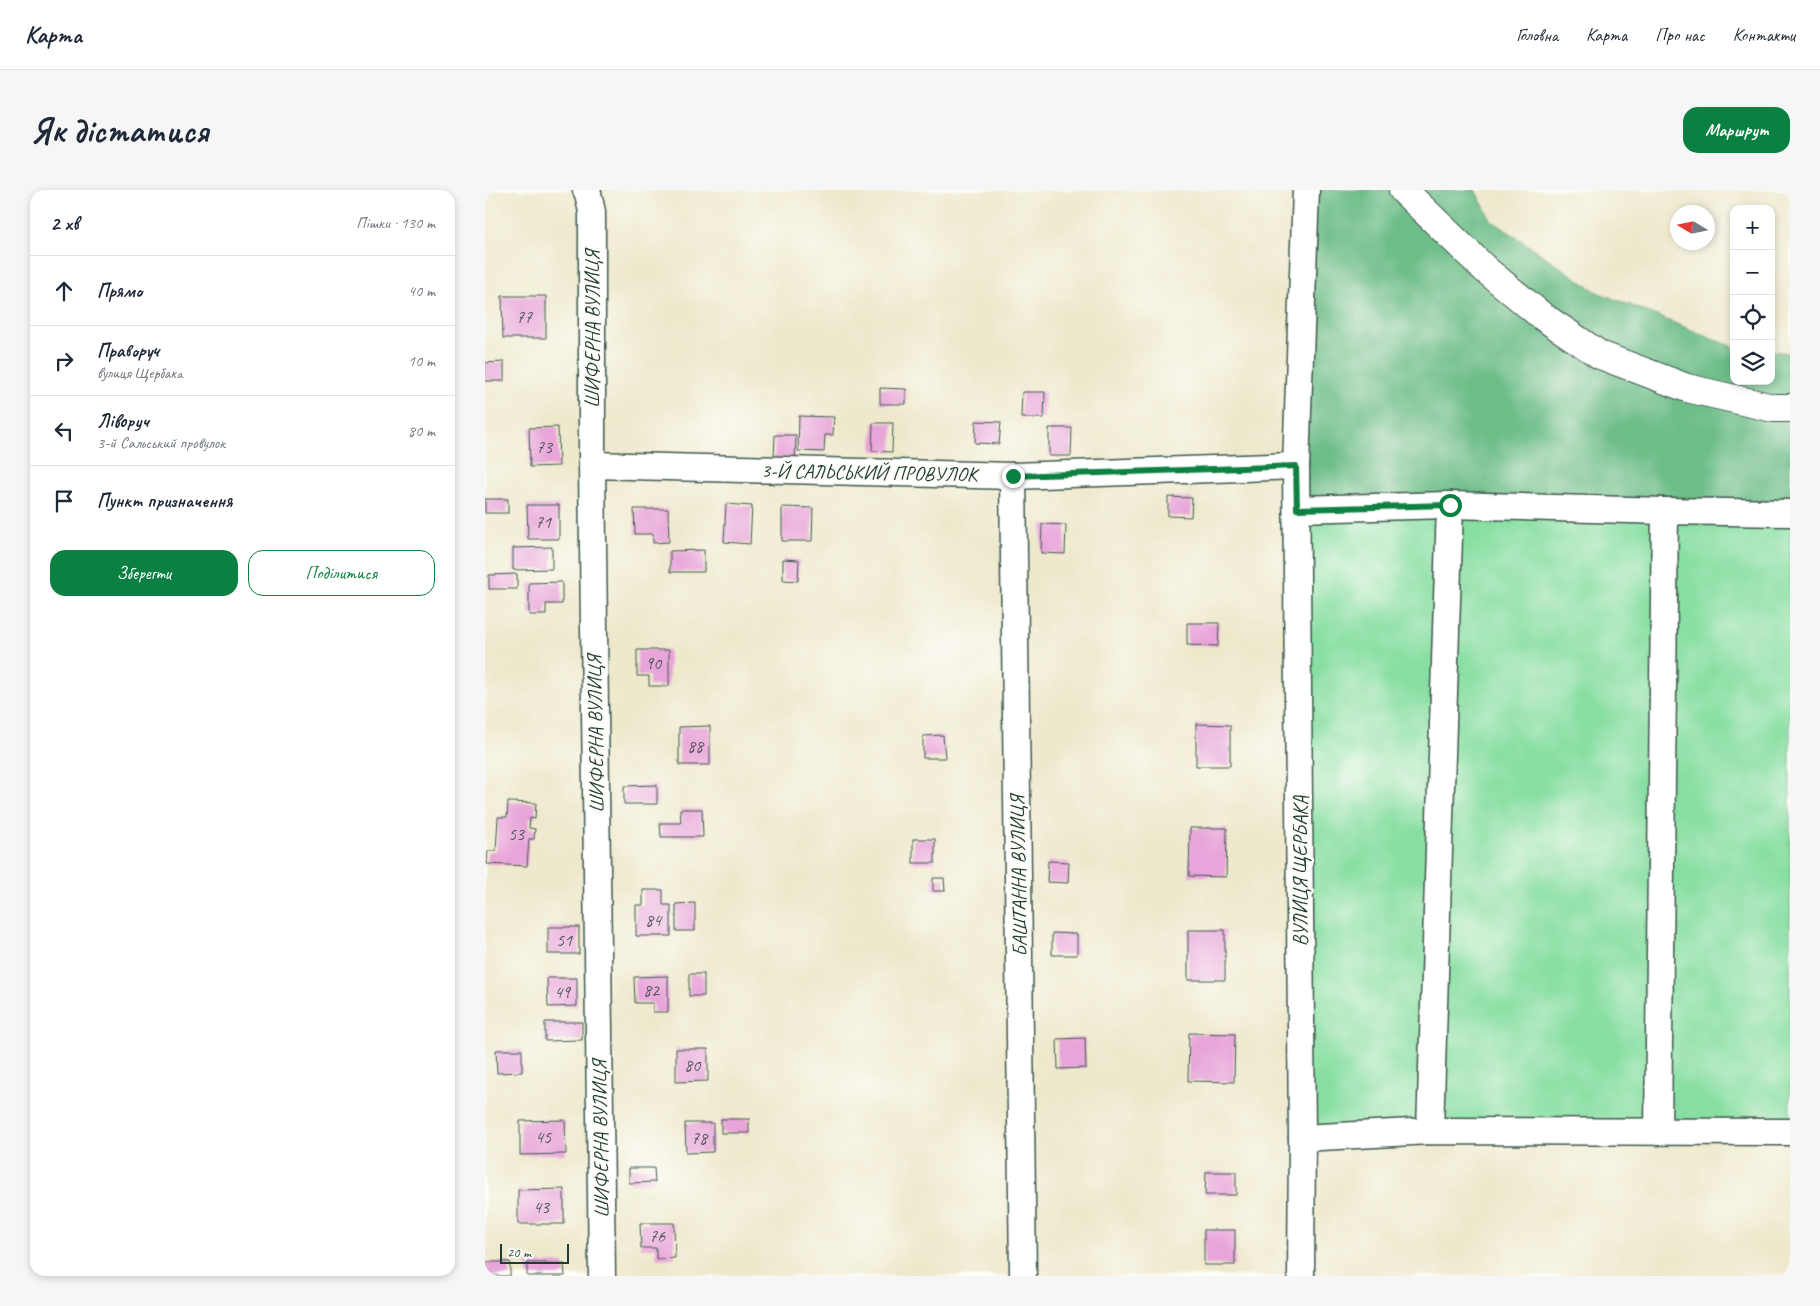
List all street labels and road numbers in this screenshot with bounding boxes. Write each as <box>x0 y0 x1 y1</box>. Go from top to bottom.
street label: ШИФЕРНА ВУЛИЦЯ <box>580 247 605 408</box>
street label: 3-Й САЛЬСЬКИЙ ПРОВУЛОК <box>761 458 980 487</box>
street label: ШИФЕРНА ВУЛИЦЯ <box>582 651 609 813</box>
street label: БАШТАННА ВУЛИЦЯ <box>1005 792 1032 957</box>
street label: ВУЛИЦЯ ЩЕРБАКА <box>1288 795 1313 946</box>
street label: ШИФЕРНА ВУЛИЦЯ <box>587 1056 614 1218</box>

